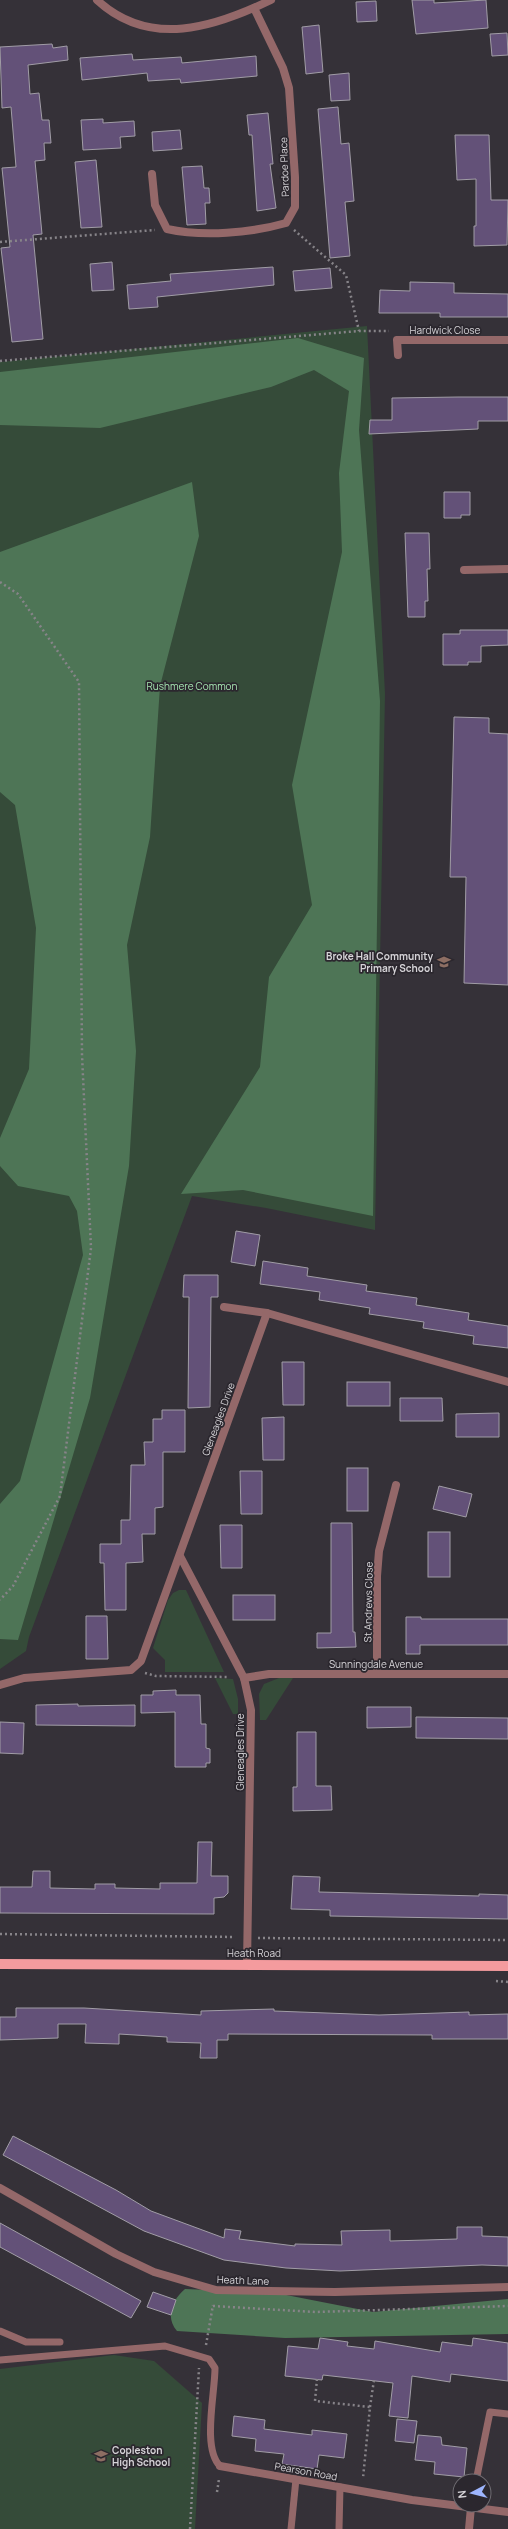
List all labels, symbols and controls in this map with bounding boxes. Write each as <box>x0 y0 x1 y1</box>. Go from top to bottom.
street label: Pardoe Place <box>276 137 292 197</box>
street label: Hardwick Close <box>410 323 481 337</box>
park label: Rushmere Common <box>147 679 238 693</box>
place label: Broke Hall Community Primary School <box>326 949 433 975</box>
school or university icon: Broke Hall Community Primary School <box>436 954 452 970</box>
street label: Gleneagles Drive <box>198 1380 238 1458</box>
street label: St Andrews Close <box>360 1561 376 1642</box>
street label: Sunningdale Avenue <box>329 1657 423 1671</box>
street label: Gleneagles Drive <box>233 1713 247 1791</box>
street label: Heath Road <box>227 1946 281 1960</box>
street label: Heath Lane <box>217 2272 270 2288</box>
place label: Copleston High School <box>112 2443 170 2469</box>
school or university icon: Copleston High School <box>93 2448 109 2464</box>
street label: Pearson Road <box>274 2459 339 2483</box>
north arrow <box>452 2473 492 2513</box>
text: N <box>454 2489 470 2499</box>

